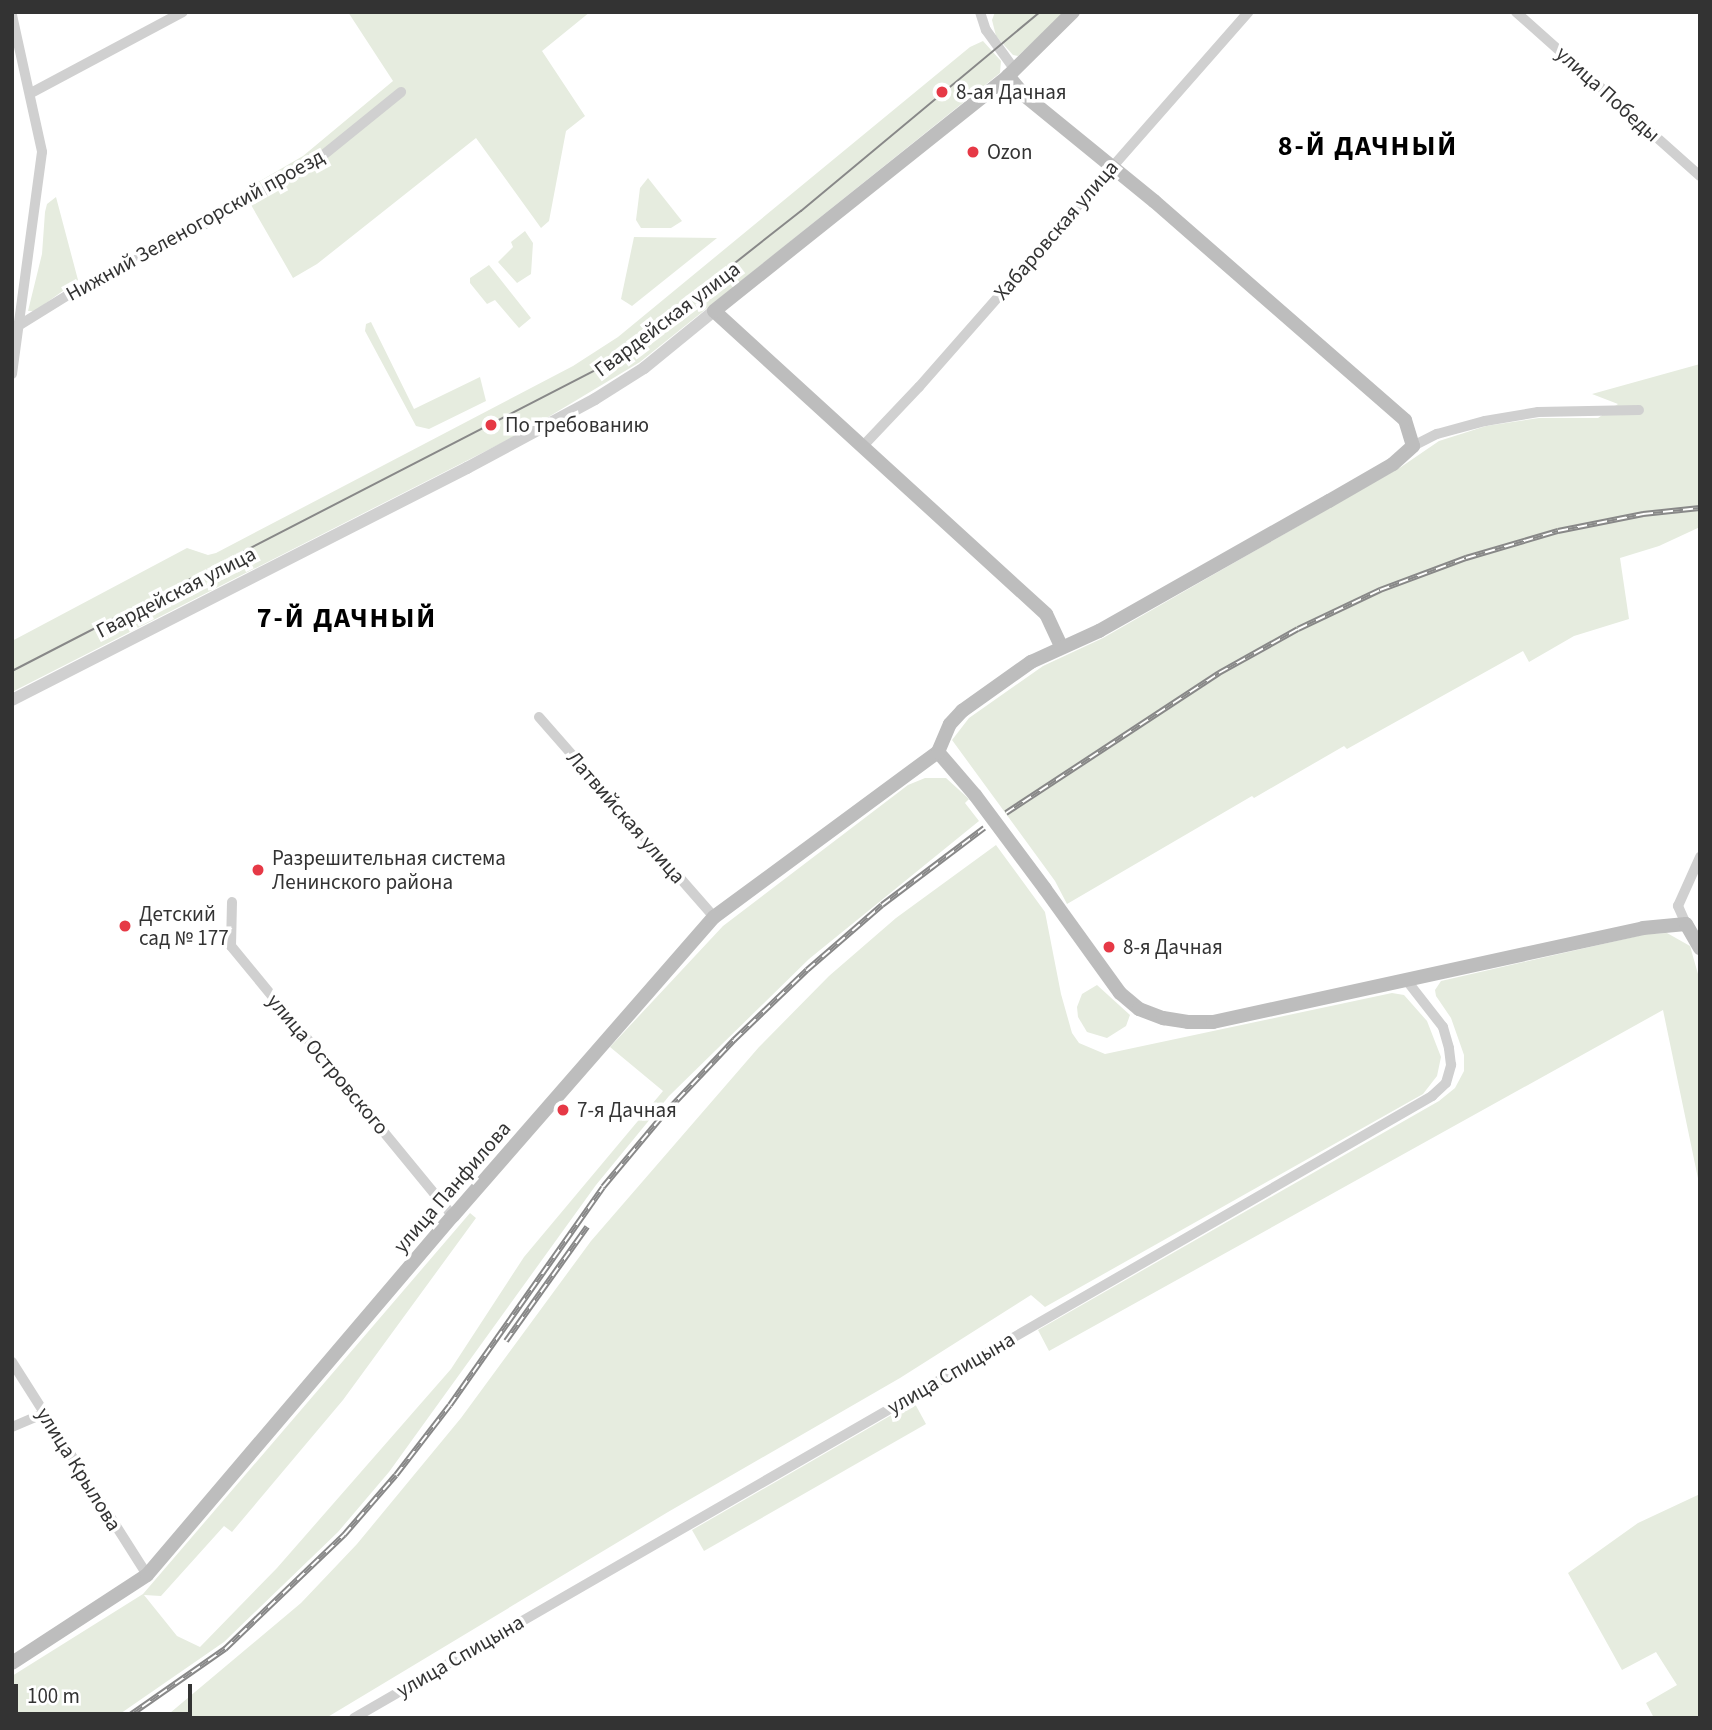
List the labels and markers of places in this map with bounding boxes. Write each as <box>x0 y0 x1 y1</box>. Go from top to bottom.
place label: 8-ая Дачная <box>956 79 1067 105</box>
marker: 8-ая Дачная <box>934 84 950 100</box>
place label: Ozon <box>987 139 1032 165</box>
marker: Ozon <box>965 144 981 160</box>
place label: По требованию <box>505 412 649 438</box>
marker: По требованию <box>483 417 499 433</box>
place label: Разрешительная система Ленинского района <box>272 845 506 895</box>
marker: Разрешительная система Ленинского района <box>250 862 266 878</box>
place label: Детский сад № 177 <box>139 901 229 951</box>
marker: Детский сад № 177 <box>117 918 133 934</box>
place label: 8-я Дачная <box>1123 934 1223 960</box>
marker: 8-я Дачная <box>1101 939 1117 955</box>
place label: 7-я Дачная <box>577 1097 677 1123</box>
marker: 7-я Дачная <box>555 1102 571 1118</box>

